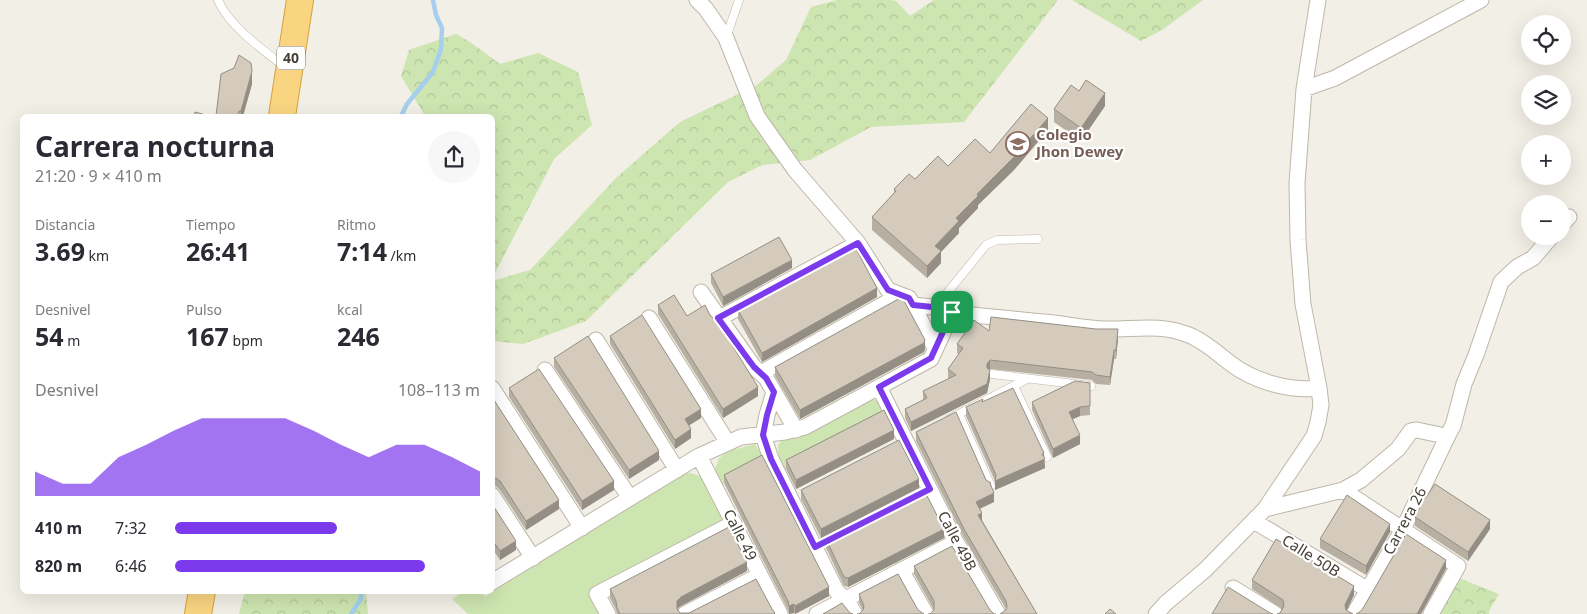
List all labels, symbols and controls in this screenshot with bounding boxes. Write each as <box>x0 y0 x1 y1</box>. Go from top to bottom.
map controls <box>1521 15 1571 245</box>
button: locate <box>1521 15 1571 65</box>
road number: 40 <box>277 46 305 70</box>
button: layers <box>1521 75 1571 125</box>
place label: Colegio Jhon Dewey <box>1034 124 1124 161</box>
text: Carrera nocturna <box>35 127 275 165</box>
button: share <box>428 131 480 183</box>
school or university icon: Colegio Jhon Dewey <box>1005 131 1031 157</box>
button: + <box>1521 135 1571 185</box>
text: 21:20 · 9 × 410 m <box>35 165 162 187</box>
button: − <box>1521 195 1571 245</box>
text: Distancia <box>35 215 95 234</box>
text: Tiempo <box>186 215 235 234</box>
text: Ritmo <box>337 215 376 234</box>
text: 3.69 <box>35 234 85 268</box>
text: 26:41 <box>186 234 250 268</box>
text: 7:14 <box>337 234 387 268</box>
text: km <box>85 246 109 265</box>
text: /km <box>387 246 416 265</box>
pin <box>931 291 973 333</box>
icon: arrive <box>938 298 966 326</box>
text: Desnivel <box>35 300 91 319</box>
text: Pulso <box>186 300 222 319</box>
text: kcal <box>337 300 363 319</box>
text: 54 <box>35 319 64 353</box>
text: 167 <box>186 319 229 353</box>
text: 246 <box>337 319 380 353</box>
text: m <box>64 331 80 350</box>
text: bpm <box>229 331 263 350</box>
text: Desnivel <box>35 379 99 401</box>
text: 108–113 m <box>398 379 480 401</box>
street label: Carrera 26 <box>1378 483 1430 558</box>
street label: Calle 49 <box>719 505 762 564</box>
street label: Calle 49B <box>934 507 982 574</box>
text: 410 m <box>35 517 82 539</box>
text: 7:32 <box>115 517 147 539</box>
street label: Calle 50B <box>1279 529 1344 581</box>
text: 820 m <box>35 555 82 577</box>
text: 6:46 <box>115 555 147 577</box>

